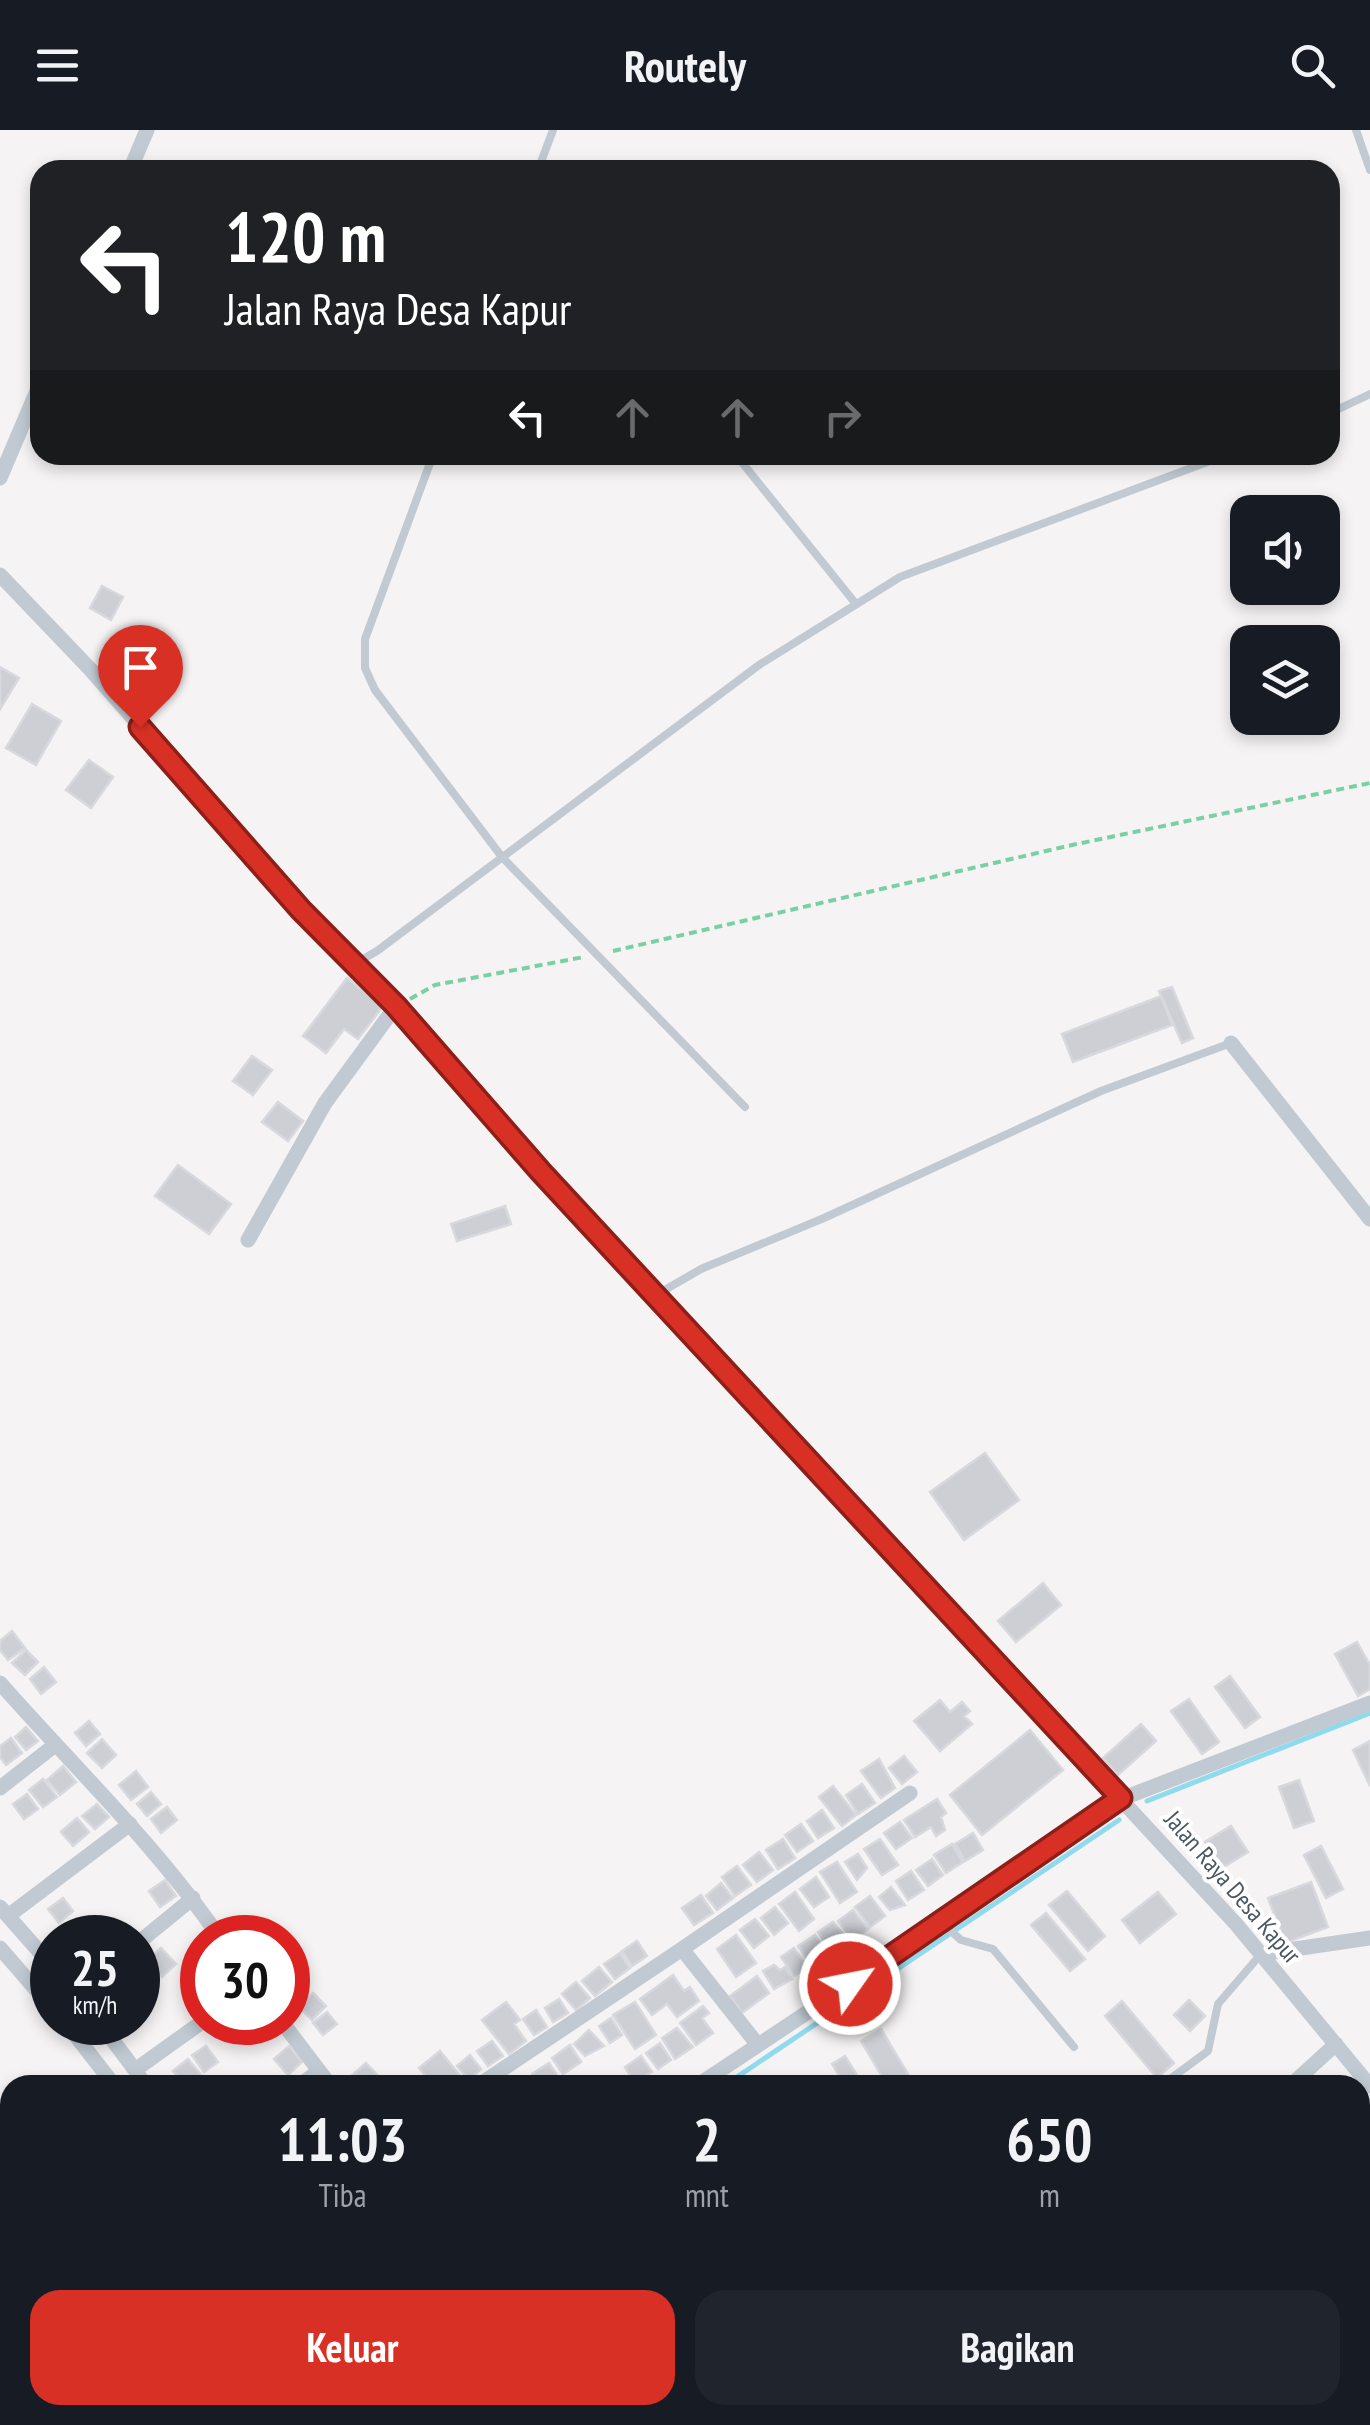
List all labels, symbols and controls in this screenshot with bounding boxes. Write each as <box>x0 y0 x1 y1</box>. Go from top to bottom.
text: Routely <box>624 36 746 94</box>
icon: menu <box>30 38 85 93</box>
icon: search <box>1285 38 1340 93</box>
text: 120 m <box>225 191 386 281</box>
icon: left <box>60 200 190 330</box>
text: Jalan Raya Desa Kapur <box>225 279 571 337</box>
icon: left <box>500 390 555 445</box>
icon: ahead <box>605 390 660 445</box>
icon: ahead <box>710 390 765 445</box>
icon: right <box>815 390 870 445</box>
map controls <box>1230 495 1340 735</box>
button: sound <box>1230 495 1340 605</box>
pin <box>98 625 183 728</box>
button: layers <box>1230 625 1340 735</box>
icon: arrive <box>113 640 168 695</box>
street label: Jalan Raya Desa Kapur <box>1157 1803 1308 1970</box>
speed limit sign: 30 <box>180 1915 310 2045</box>
position arrow <box>798 1932 902 2036</box>
text: 25 <box>71 1935 119 2000</box>
text: km/h <box>73 1989 117 2021</box>
text: 11:03 <box>278 2100 407 2178</box>
text: 2 <box>693 2100 721 2178</box>
text: 650 <box>1006 2100 1092 2178</box>
text: Tiba <box>319 2174 366 2216</box>
text: mnt <box>685 2174 729 2216</box>
text: m <box>1039 2174 1060 2216</box>
button: Keluar <box>30 2290 675 2405</box>
button: Bagikan <box>695 2290 1340 2405</box>

